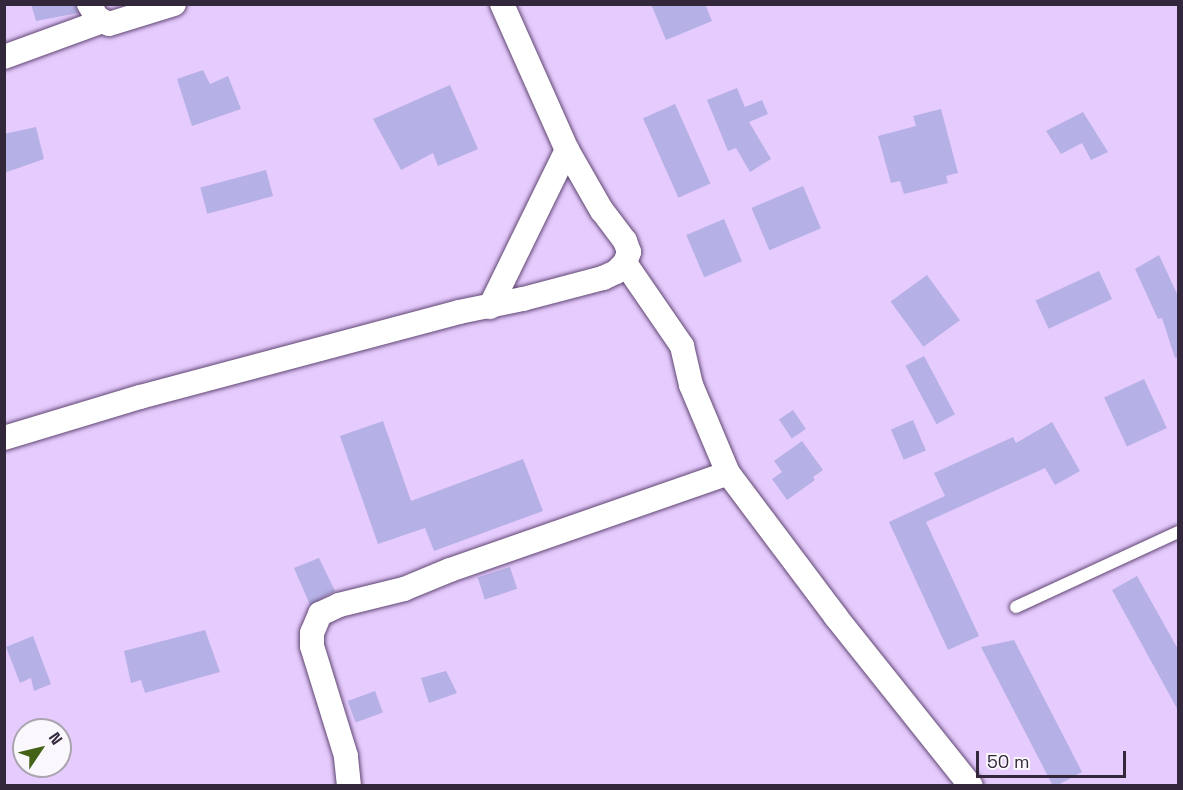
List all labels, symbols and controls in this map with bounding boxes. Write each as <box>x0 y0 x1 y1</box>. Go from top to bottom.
north arrow <box>12 718 72 778</box>
text: N <box>44 728 67 749</box>
scale bar <box>979 739 1129 777</box>
text: 50 m <box>987 750 1029 773</box>

